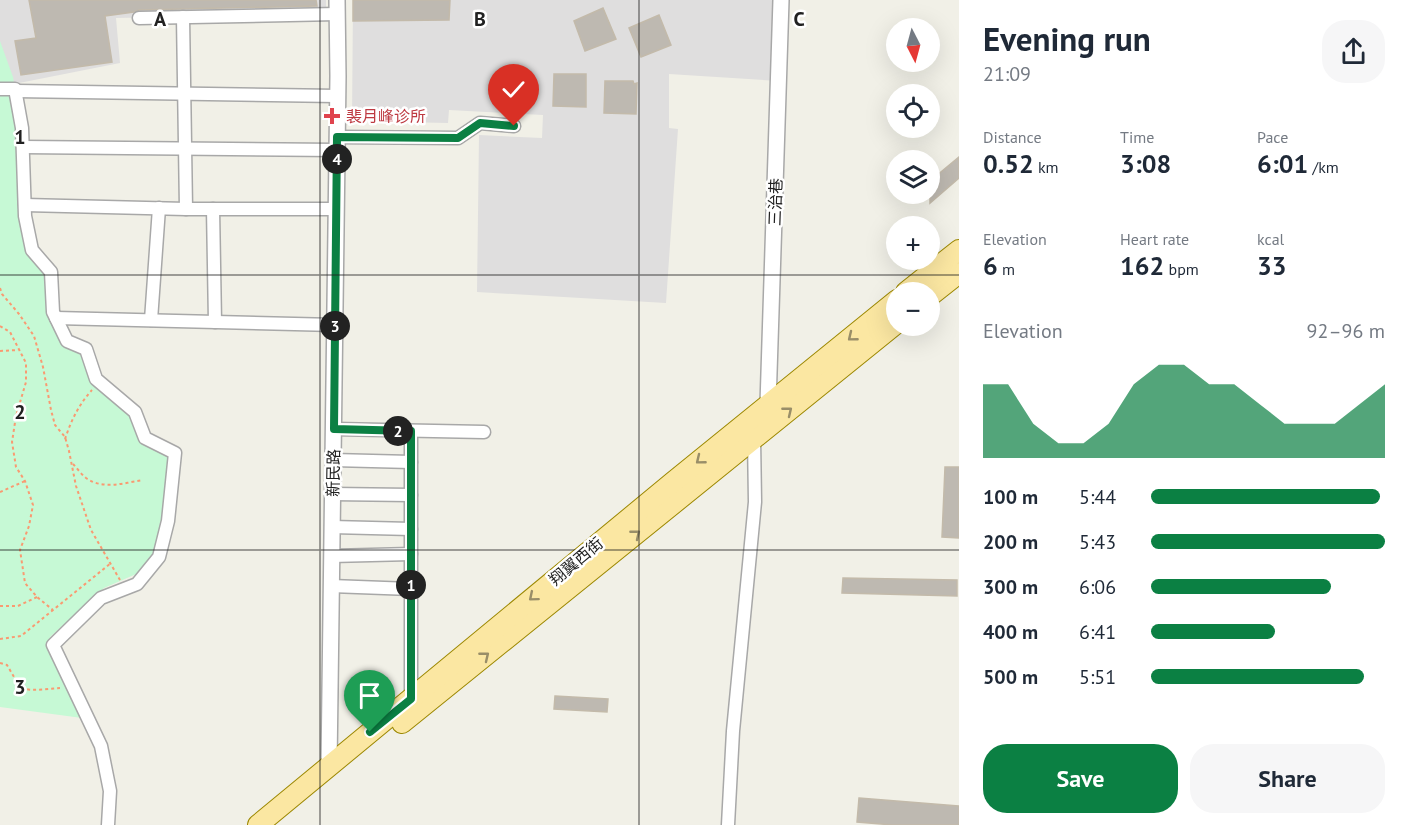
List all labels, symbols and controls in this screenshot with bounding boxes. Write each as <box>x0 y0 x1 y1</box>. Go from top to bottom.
text: A <box>154 6 167 32</box>
text: B <box>474 6 486 32</box>
text: C <box>793 6 805 32</box>
text: Evening run <box>983 17 1151 60</box>
north arrow <box>886 18 940 72</box>
map controls <box>886 18 940 336</box>
button: share <box>1322 20 1385 83</box>
text: 21:09 <box>983 61 1031 87</box>
pin <box>488 64 539 126</box>
icon: check <box>497 73 530 106</box>
button: locate <box>886 84 940 138</box>
place label: 裴月峰诊所 <box>346 106 426 126</box>
marker: 裴月峰诊所 <box>323 107 341 125</box>
text: 1 <box>14 124 26 150</box>
text: Distance <box>983 127 1042 147</box>
text: Time <box>1120 127 1154 147</box>
text: Pace <box>1257 127 1288 147</box>
pin: 4 <box>322 144 352 174</box>
text: 0.52 <box>983 147 1034 180</box>
text: 3:08 <box>1120 147 1171 180</box>
text: 6:01 <box>1257 147 1308 180</box>
text: 4 <box>332 149 342 169</box>
button: layers <box>886 150 940 204</box>
text: km <box>1034 157 1059 177</box>
text: /km <box>1308 157 1339 177</box>
street label: 三治巷 <box>764 178 786 226</box>
button: + <box>886 216 940 270</box>
text: Elevation <box>983 229 1047 249</box>
text: Heart rate <box>1120 229 1189 249</box>
text: kcal <box>1257 229 1284 249</box>
text: 6 <box>983 249 998 282</box>
text: 162 <box>1120 249 1164 282</box>
text: 33 <box>1257 249 1286 282</box>
text: m <box>998 259 1015 279</box>
text: bpm <box>1164 259 1199 279</box>
button: − <box>886 282 940 336</box>
pin: 3 <box>320 311 350 341</box>
text: 3 <box>330 316 340 336</box>
text: Elevation <box>983 318 1063 344</box>
text: 92–96 m <box>1307 318 1385 344</box>
one-way arrow <box>847 329 858 340</box>
text: 2 <box>14 399 26 425</box>
one-way arrow <box>781 408 792 419</box>
pin: 2 <box>383 416 413 446</box>
text: 2 <box>393 421 403 441</box>
street label: 新民路 <box>323 449 343 497</box>
one-way arrow <box>696 452 707 463</box>
text: 100 m <box>983 484 1038 510</box>
text: 5:44 <box>1079 484 1116 510</box>
text: 200 m <box>983 529 1038 555</box>
text: 5:43 <box>1079 529 1116 555</box>
one-way arrow <box>629 530 640 541</box>
street label: 翔翼西街 <box>545 533 607 589</box>
pin: 1 <box>396 570 426 600</box>
text: 300 m <box>983 574 1038 600</box>
text: 6:06 <box>1079 574 1116 600</box>
text: 1 <box>406 575 416 595</box>
one-way arrow <box>529 590 540 601</box>
text: 400 m <box>983 619 1038 645</box>
text: 6:41 <box>1079 619 1116 645</box>
one-way arrow <box>478 653 489 664</box>
text: 500 m <box>983 664 1038 690</box>
text: 5:51 <box>1079 664 1116 690</box>
pin <box>344 670 395 732</box>
text: 3 <box>14 674 26 700</box>
icon: arrive <box>353 679 386 712</box>
button: Save <box>983 744 1178 813</box>
button: Share <box>1190 744 1385 813</box>

